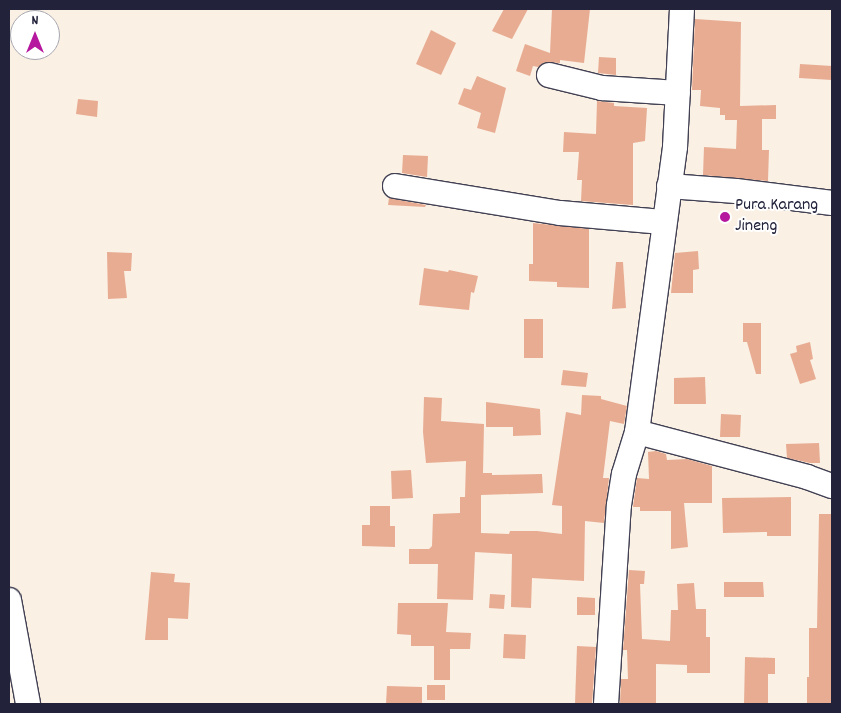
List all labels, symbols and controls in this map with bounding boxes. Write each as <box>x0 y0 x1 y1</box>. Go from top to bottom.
north arrow <box>10 10 60 60</box>
text: N <box>32 11 38 31</box>
place label: Pura Karang Jineng <box>735 196 818 238</box>
marker: Pura Karang Jineng <box>719 211 731 223</box>

